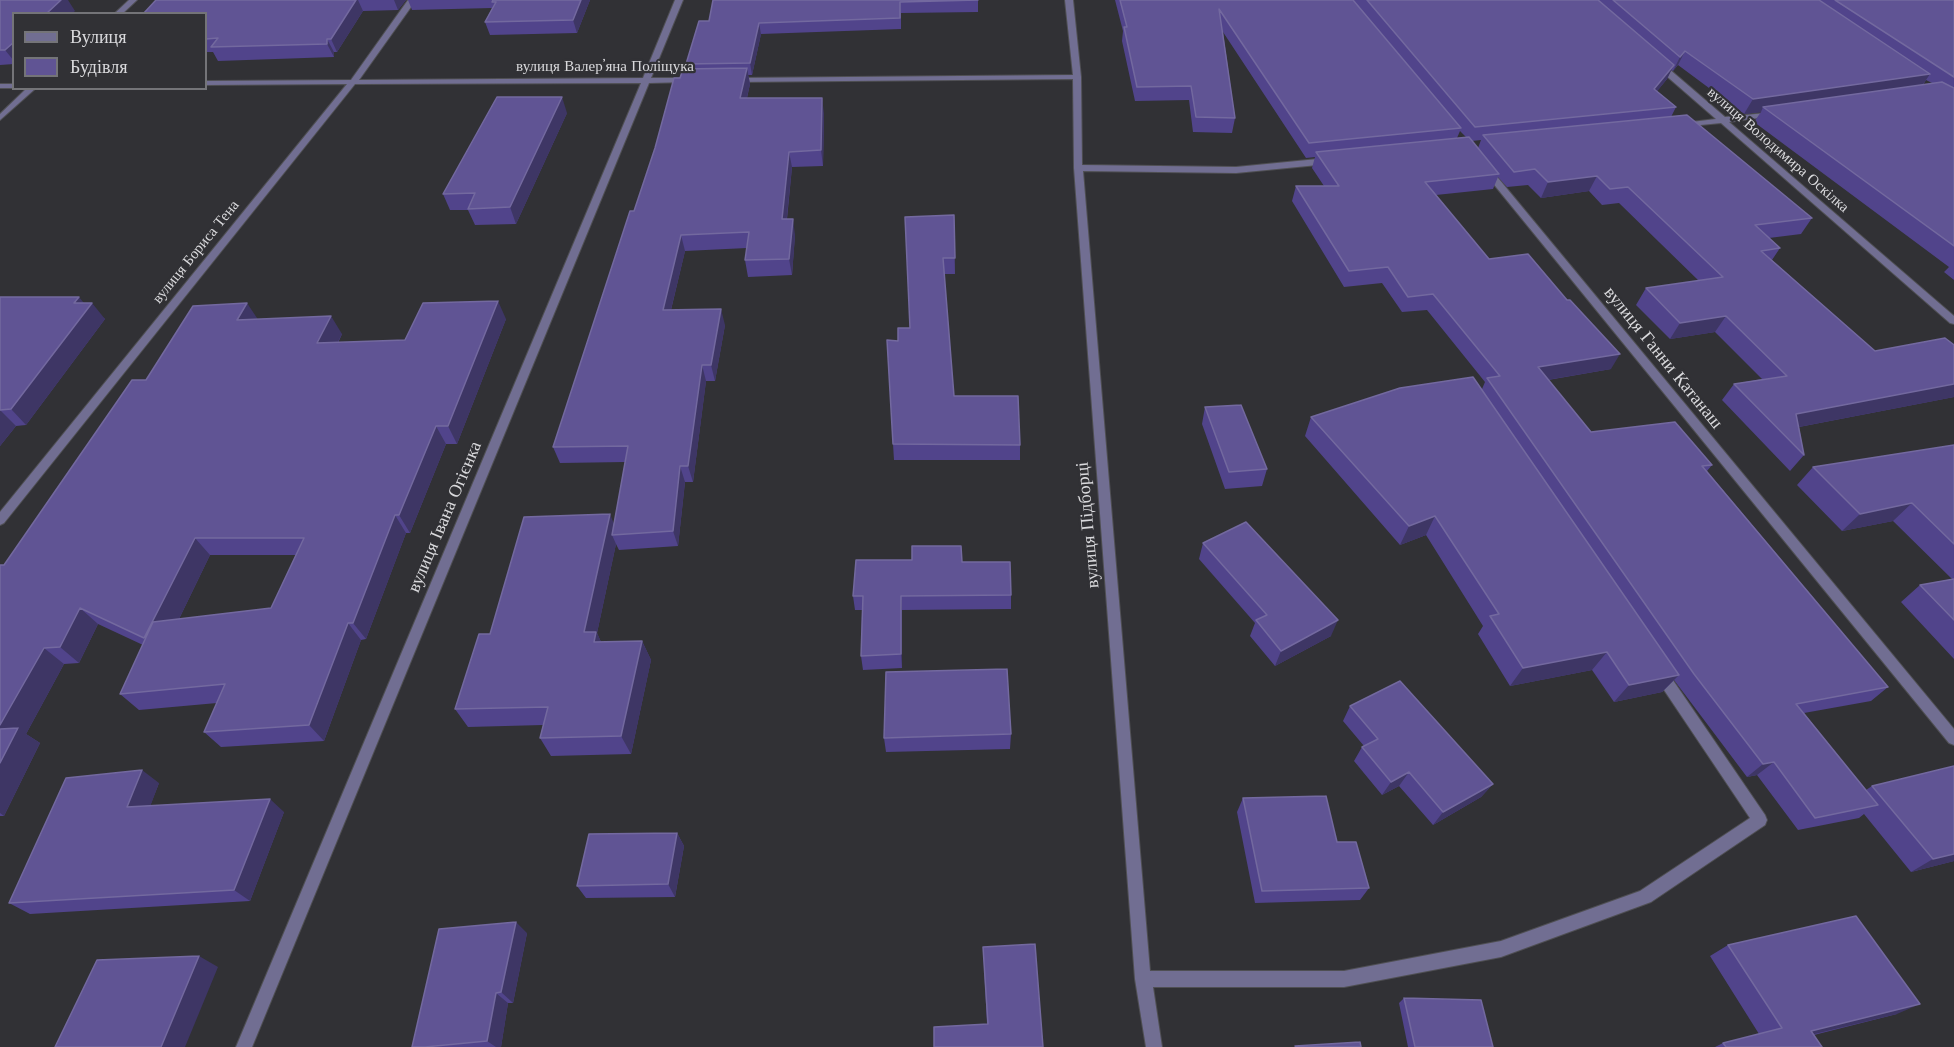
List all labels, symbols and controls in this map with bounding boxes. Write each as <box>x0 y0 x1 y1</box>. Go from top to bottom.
legend <box>12 12 207 90</box>
text: Вулиця <box>70 26 127 48</box>
text: Будівля <box>70 56 127 78</box>
street label: вулиця Валерʼяна Поліщука <box>516 58 694 76</box>
street label: вулиця Володимира Оскілка <box>1703 84 1853 216</box>
street label: вулиця Бориса Тена <box>149 197 243 307</box>
street label: вулиця Ганни Катанаш <box>1599 283 1727 433</box>
street label: вулиця Івана Огієнка <box>403 438 487 596</box>
street label: вулиця Підборці <box>1072 461 1104 589</box>

